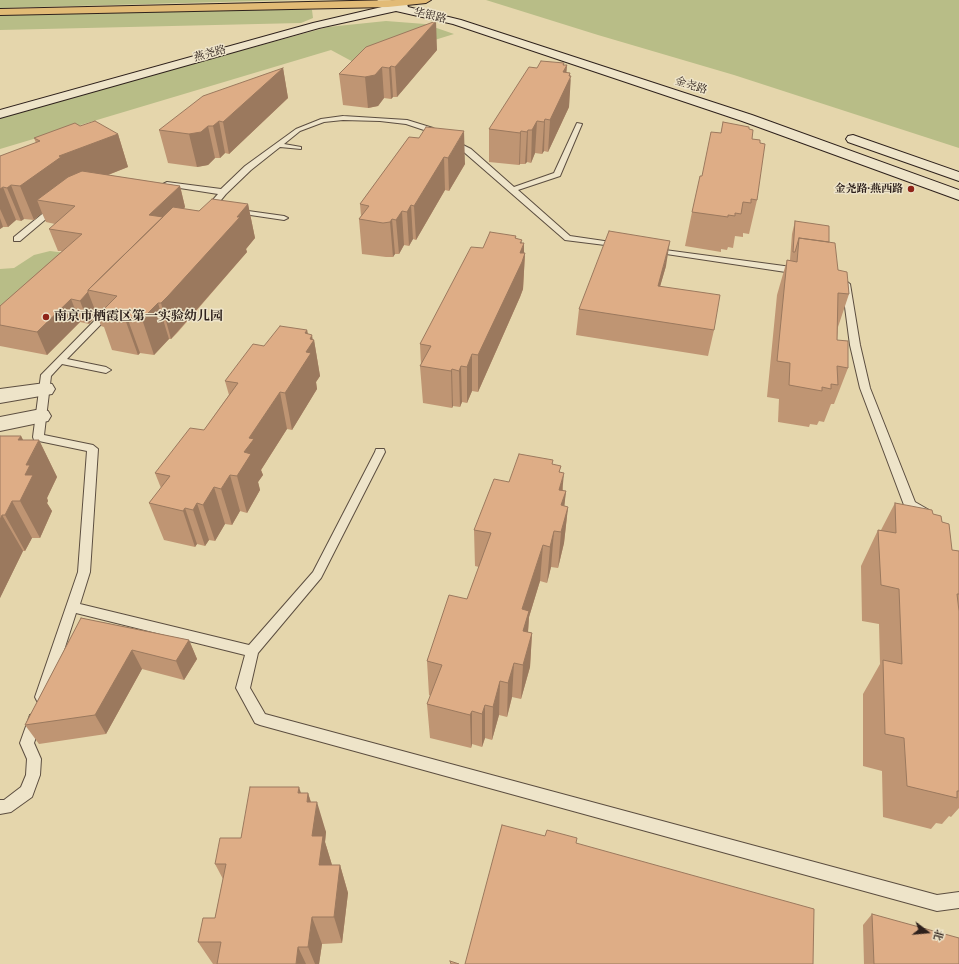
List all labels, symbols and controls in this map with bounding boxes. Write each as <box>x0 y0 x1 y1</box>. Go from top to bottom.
street label: 华银路 <box>412 6 448 26</box>
street label: 燕尧路 <box>192 43 228 65</box>
street label: 金尧路 <box>673 75 709 97</box>
place label: 金尧路·燕西路 <box>835 182 903 196</box>
marker: 金尧路·燕西路 <box>906 184 916 194</box>
place label: 南京市栖霞区第一实验幼儿园 <box>54 309 223 325</box>
marker: 南京市栖霞区第一实验幼儿园 <box>41 312 51 322</box>
north arrow <box>907 912 947 952</box>
text: 北 <box>929 928 948 943</box>

